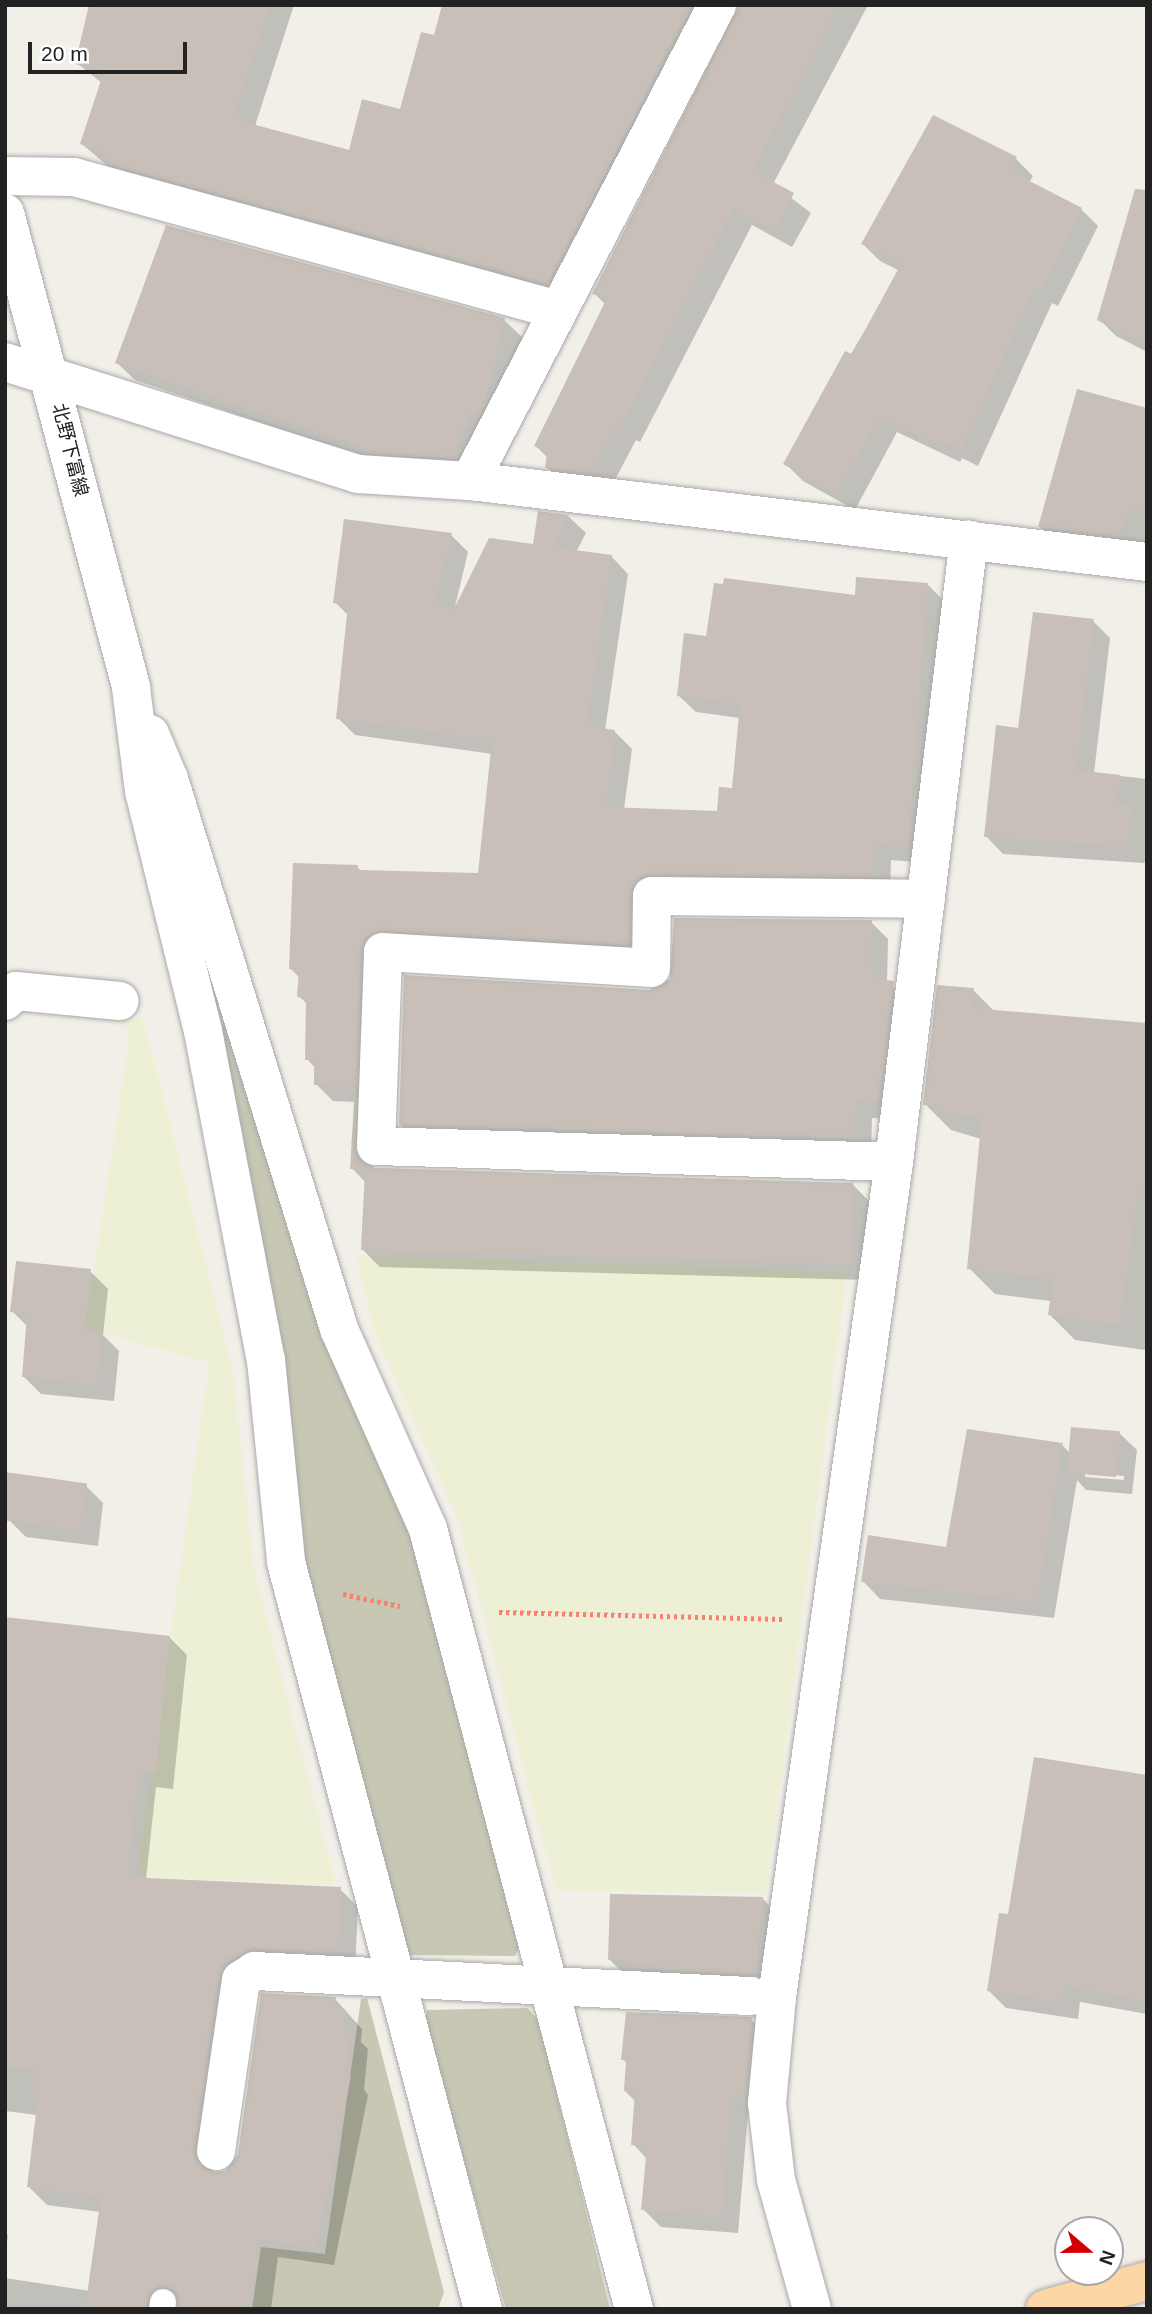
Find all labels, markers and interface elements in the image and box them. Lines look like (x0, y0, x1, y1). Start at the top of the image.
scale bar (32, 28, 191, 72)
text: 20 m (41, 42, 88, 65)
street label: 北野下富線 (47, 401, 93, 499)
north arrow (1054, 2216, 1124, 2286)
text: N (1095, 2248, 1120, 2268)

